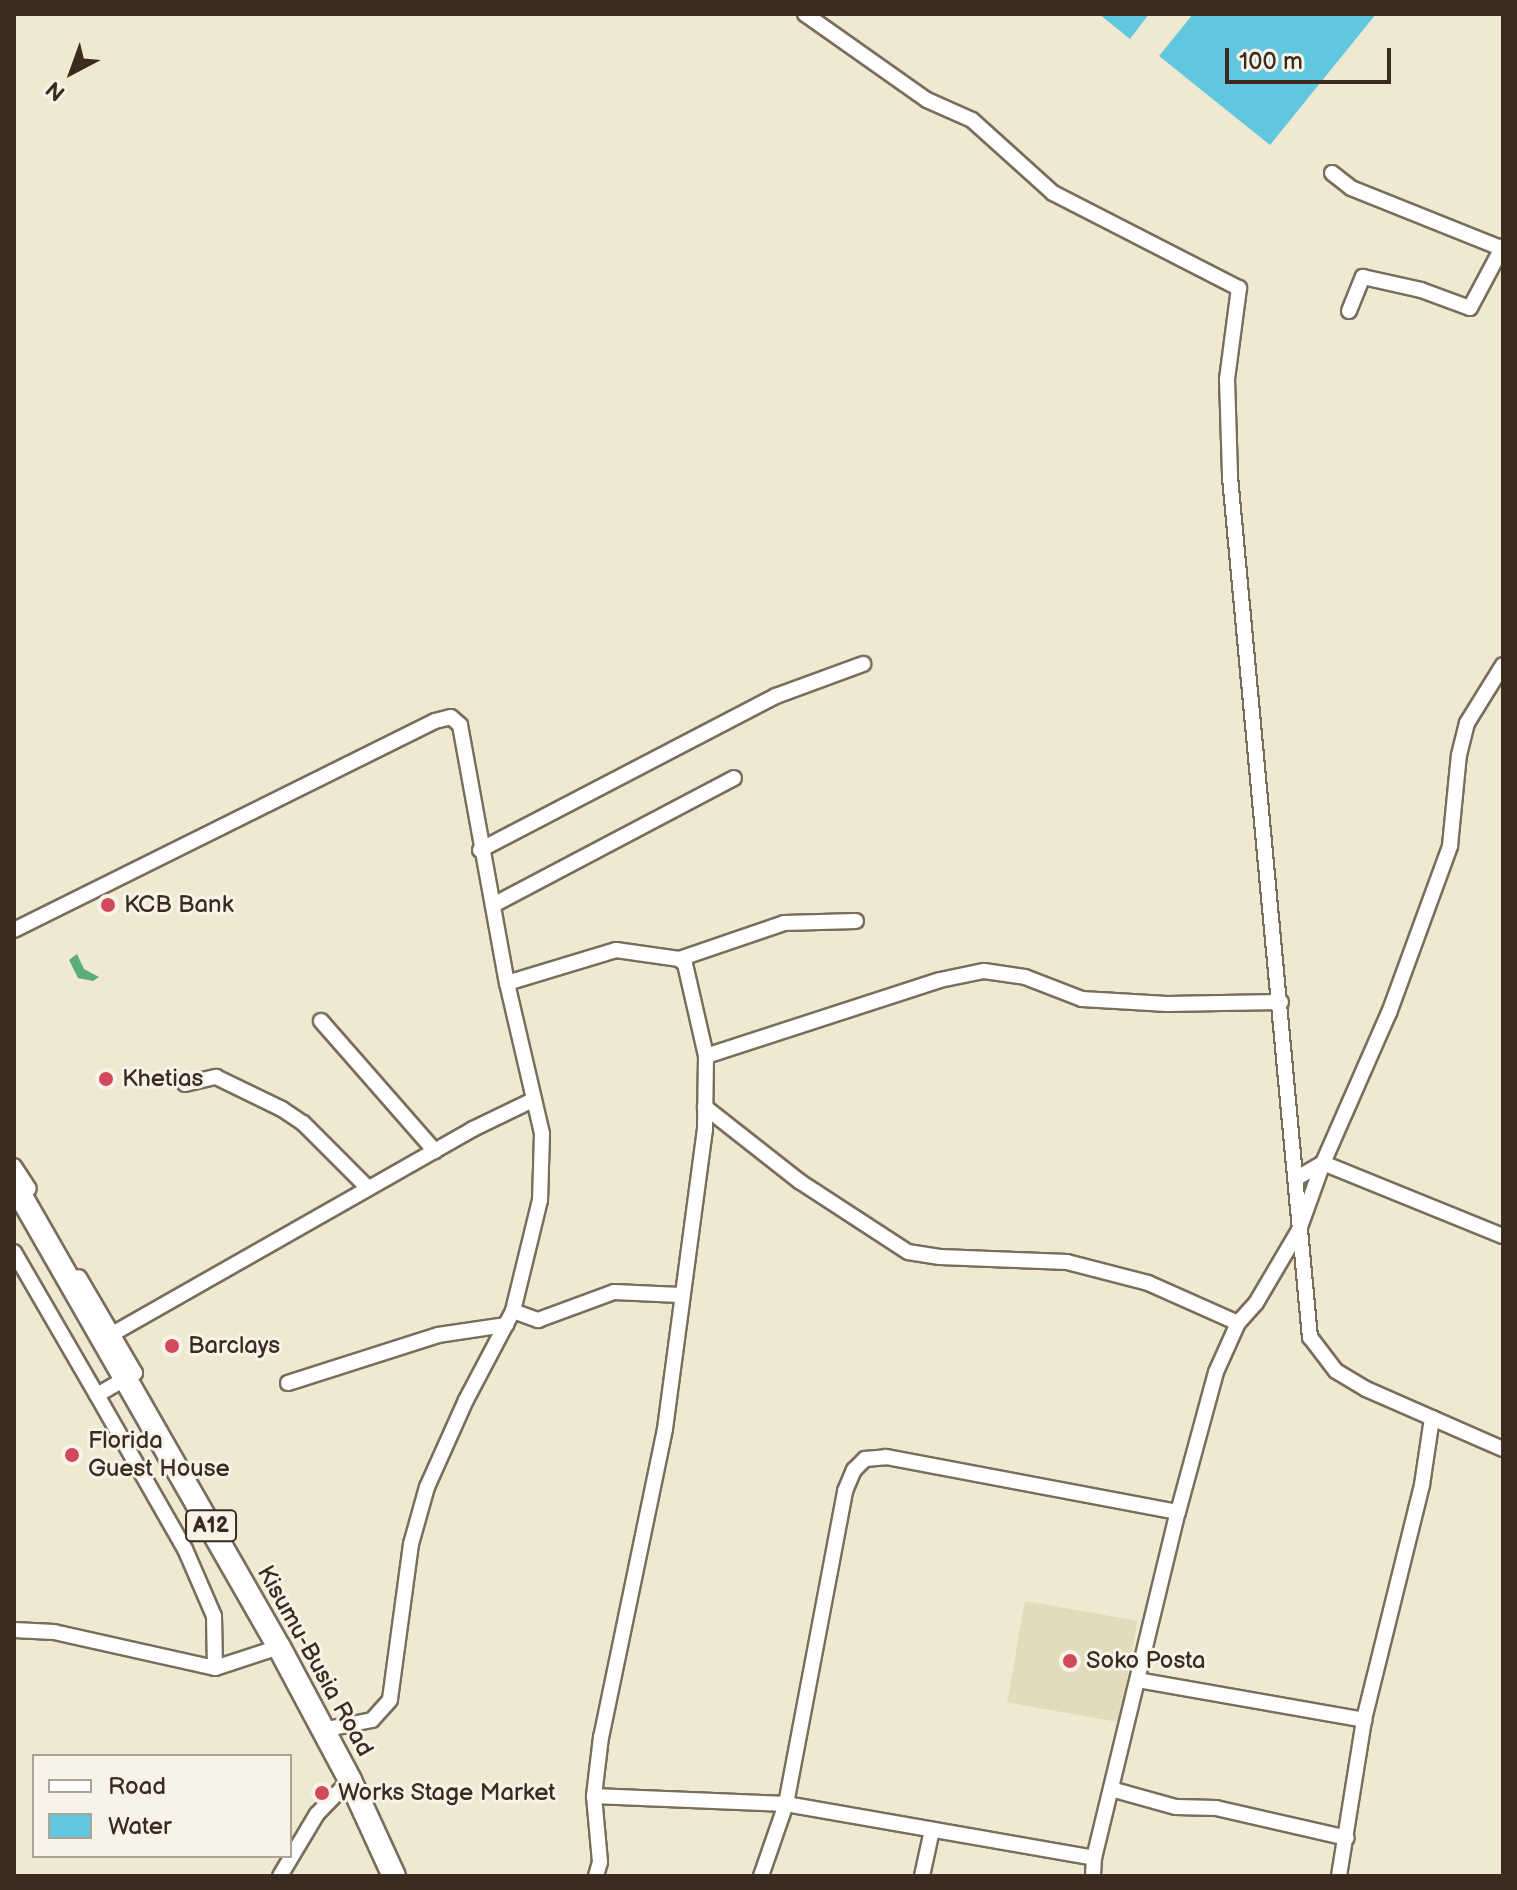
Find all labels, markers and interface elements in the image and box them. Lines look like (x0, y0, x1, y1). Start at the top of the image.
north arrow (32, 32, 112, 112)
scale bar (1229, 32, 1395, 82)
text: 100 m (1239, 47, 1303, 76)
text: N (41, 75, 71, 106)
place label: KCB Bank (124, 891, 233, 919)
marker: KCB Bank (99, 896, 117, 914)
place label: Khetias (122, 1065, 203, 1093)
marker: Khetias (97, 1070, 115, 1088)
place label: Barclays (188, 1332, 280, 1360)
marker: Barclays (163, 1337, 181, 1355)
place label: Florida Guest House (88, 1427, 230, 1483)
marker: Florida Guest House (63, 1446, 81, 1464)
road number: A12 (185, 1508, 237, 1544)
street label: Kisumu-Busia Road (251, 1561, 379, 1761)
place label: Soko Posta (1086, 1647, 1205, 1675)
marker: Soko Posta (1061, 1652, 1079, 1670)
legend (32, 1754, 292, 1858)
text: Road (108, 1772, 166, 1801)
place label: Works Stage Market (338, 1779, 556, 1807)
marker: Works Stage Market (313, 1784, 331, 1802)
text: Water (108, 1812, 172, 1841)

